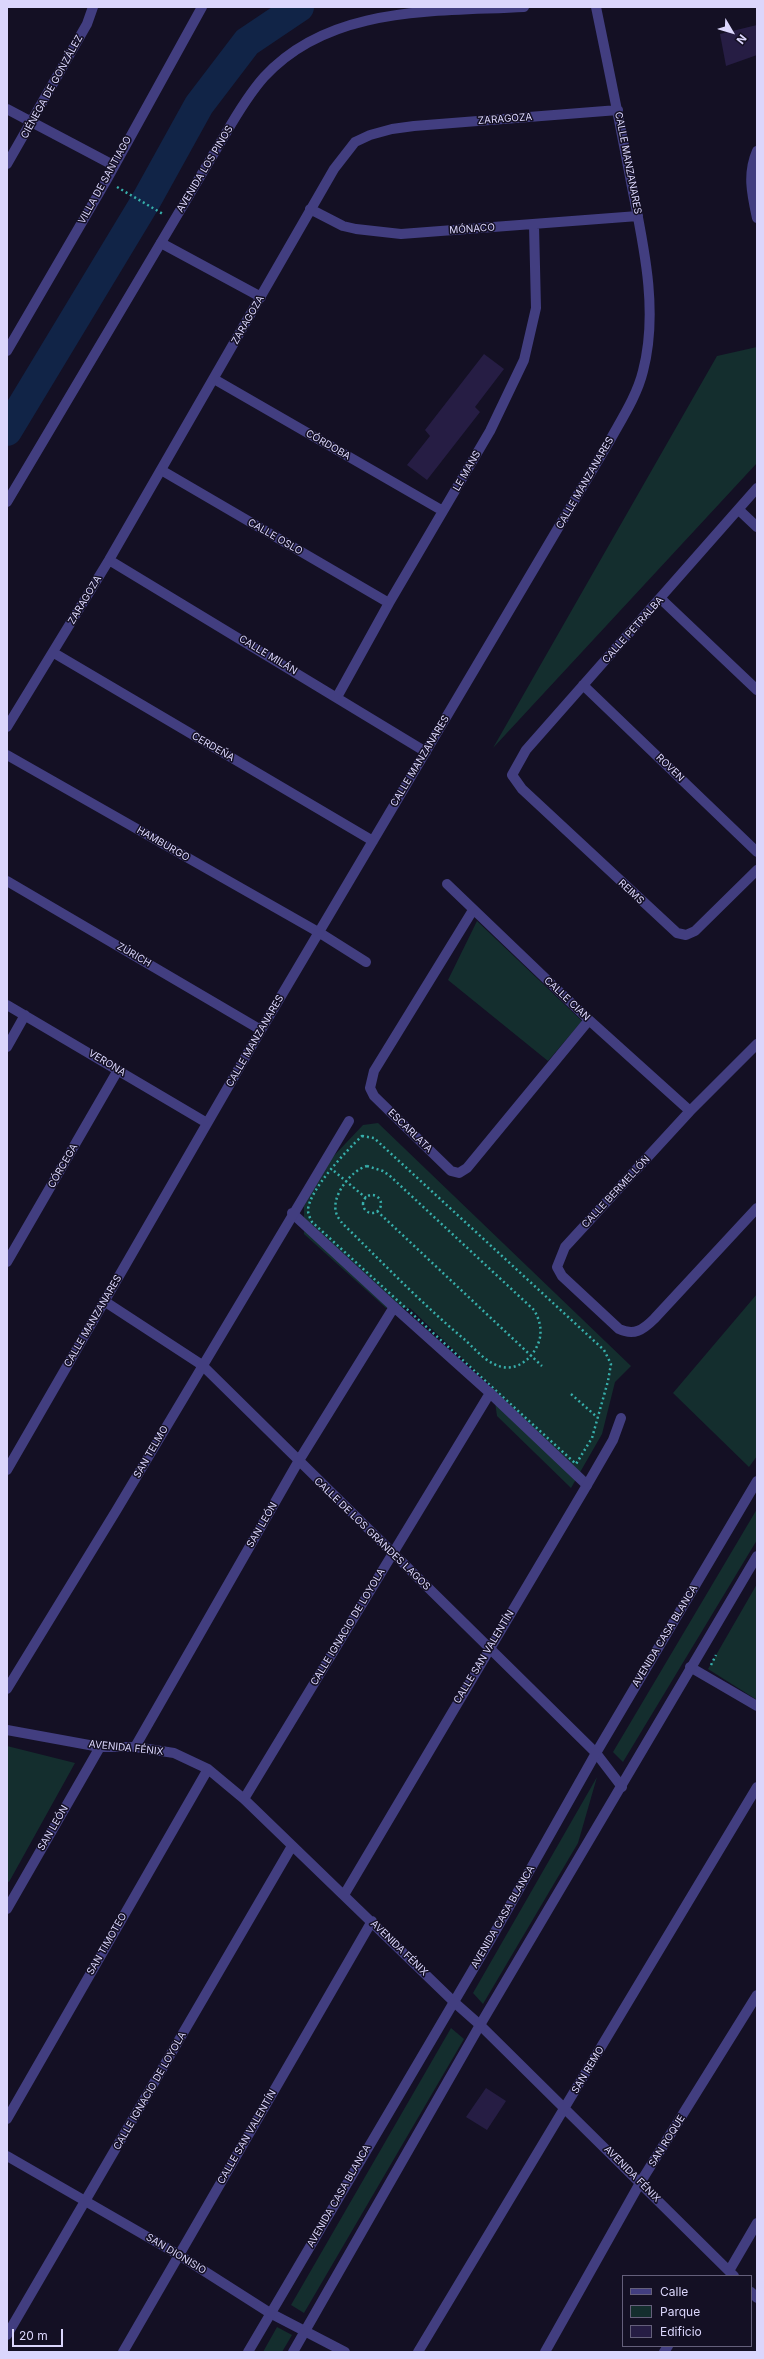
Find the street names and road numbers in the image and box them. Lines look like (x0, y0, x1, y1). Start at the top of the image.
street label: CIÉNEGA DE GONZÁLEZ (19, 33, 85, 141)
street label: ZARAGOZA (477, 111, 533, 127)
street label: CALLE MANZANARES (612, 111, 644, 215)
street label: AVENIDA LOS PINOS (174, 124, 236, 214)
street label: VILLA DE SANTIAGO (76, 134, 134, 226)
street label: MÓNACO (449, 221, 495, 237)
street label: ZARAGOZA (229, 293, 267, 347)
street label: CÓRDOBA (303, 427, 353, 463)
street label: CALLE MANZANARES (554, 435, 616, 531)
street label: LE MANS (451, 449, 483, 493)
street label: CALLE OSLO (245, 516, 305, 558)
street label: ZARAGOZA (66, 574, 104, 626)
street label: CALLE PETRALBA (600, 594, 666, 666)
street label: CALLE MILÁN (237, 633, 299, 677)
street label: CALLE MANZANARES (388, 713, 452, 809)
street label: CERDEÑA (189, 730, 237, 764)
street label: ROVEN (654, 752, 686, 784)
street label: HAMBURGO (134, 824, 192, 864)
street label: REIMS (616, 877, 646, 907)
street label: ZÚRICH (115, 940, 153, 970)
street label: CALLE CIAN (541, 975, 593, 1023)
street label: CALLE MANZANARES (224, 993, 286, 1089)
street label: VERONA (86, 1047, 128, 1079)
street label: ESCARLATA (385, 1107, 435, 1155)
street label: CÓRCEGA (46, 1142, 80, 1190)
street label: CALLE BERMELLÓN (579, 1153, 653, 1231)
street label: CALLE MANZANARES (62, 1273, 124, 1369)
street label: SAN TELMO (131, 1424, 171, 1480)
street label: CALLE DE LOS GRANDES LAGOS (311, 1475, 433, 1593)
street label: SAN LEÓN (244, 1500, 280, 1550)
street label: CALLE IGNACIO DE LOYOLA (308, 1566, 388, 1688)
street label: AVENIDA CASA BLANCA (630, 1583, 700, 1689)
street label: CALLE SAN VALENTÍN (451, 1608, 517, 1706)
street label: AVENIDA FÉNIX (88, 1738, 164, 1758)
street label: SAN LEÓN (35, 1803, 71, 1853)
street label: AVENIDA CASA BLANCA (469, 1863, 537, 1971)
street label: SAN TIMOTEO (84, 1911, 130, 1977)
street label: AVENIDA FÉNIX (368, 1918, 430, 1978)
street label: CALLE IGNACIO DE LOYOLA (111, 2030, 189, 2152)
street label: SAN REMO (569, 2044, 607, 2096)
street label: CALLE SAN VALENTÍN (215, 2088, 279, 2186)
street label: SAN ROQUE (646, 2113, 688, 2169)
street label: AVENIDA CASA BLANCA (305, 2142, 373, 2250)
street label: AVENIDA FÉNIX (601, 2143, 663, 2205)
street label: SAN DIONISIO (144, 2231, 208, 2277)

